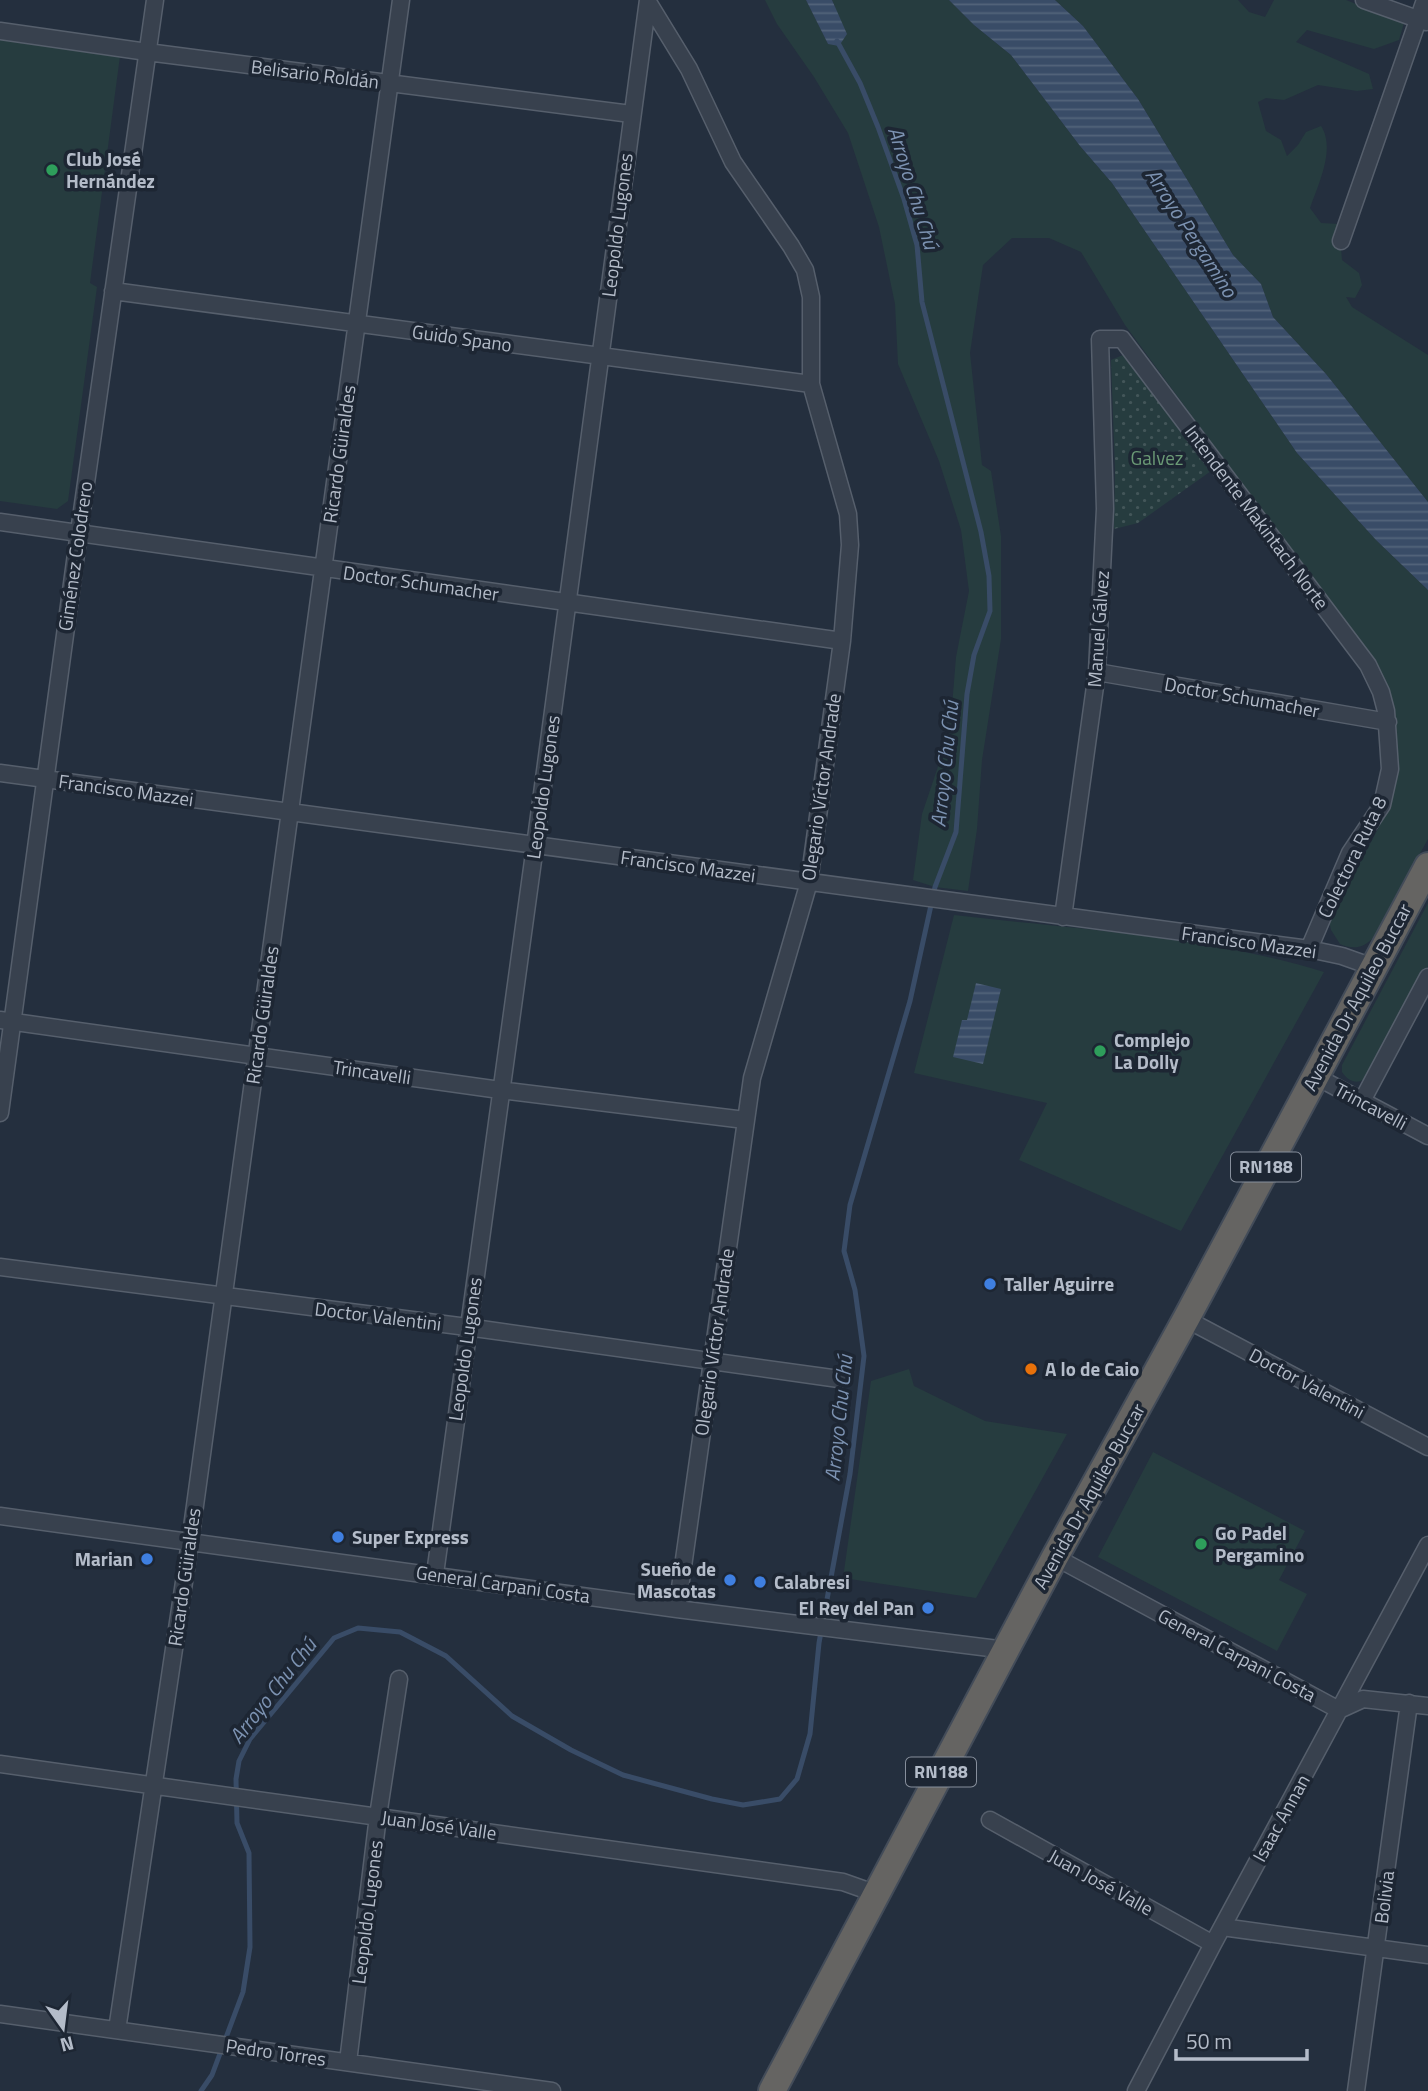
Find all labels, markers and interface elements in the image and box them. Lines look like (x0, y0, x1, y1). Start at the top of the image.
street label: Belisario Roldán (249, 51, 381, 96)
water label: Arroyo Chu Chú (880, 122, 948, 254)
place label: Club José Hernández (66, 144, 155, 195)
street label: Leopoldo Lugones (593, 151, 640, 299)
water label: Arroyo Pergamino (1138, 161, 1246, 304)
marker: Club José Hernández (44, 162, 60, 178)
street label: Guido Spano (410, 316, 514, 359)
street label: Ricardo Güiraldes (314, 383, 363, 525)
street label: Intendente Makintach Norte (1178, 418, 1337, 615)
park label: Galvez (1131, 443, 1183, 472)
street label: Giménez Colodrero (50, 479, 99, 633)
street label: Doctor Schumacher (341, 557, 501, 608)
street label: Manuel Gálvez (1079, 570, 1116, 688)
street label: Doctor Schumacher (1162, 669, 1322, 724)
street label: Olegario Víctor Andrade (793, 691, 848, 883)
water label: Arroyo Chu Chú (921, 698, 967, 829)
street label: Leopoldo Lugones (518, 713, 567, 861)
street label: Francisco Mazzei (57, 766, 195, 813)
street label: Colectora Ruta 8 (1310, 791, 1394, 923)
street label: Francisco Mazzei (619, 842, 757, 889)
street label: Avenida Dr Aquileo Buccar (1295, 897, 1419, 1096)
street label: Francisco Mazzei (1180, 918, 1318, 965)
street label: Ricardo Güiraldes (237, 944, 286, 1086)
place label: Complejo La Dolly (1114, 1025, 1190, 1076)
marker: Complejo La Dolly (1092, 1043, 1108, 1059)
street label: Trincavelli (331, 1052, 413, 1091)
street label: Trincavelli (1330, 1074, 1413, 1137)
road number: RN188 (1231, 1152, 1301, 1182)
street label: Olegario Víctor Andrade (686, 1246, 741, 1438)
place label: Taller Aguirre (1004, 1269, 1115, 1298)
street label: Leopoldo Lugones (440, 1275, 489, 1423)
marker: Taller Aguirre (982, 1276, 998, 1292)
street label: Doctor Valentini (313, 1293, 443, 1338)
street label: Doctor Valentini (1244, 1340, 1370, 1425)
water label: Arroyo Chu Chú (815, 1352, 861, 1483)
place label: A lo de Caio (1045, 1354, 1139, 1383)
marker: A lo de Caio (1023, 1361, 1039, 1377)
street label: Avenida Dr Aquileo Buccar (1025, 1397, 1152, 1594)
street label: Ricardo Güiraldes (159, 1506, 208, 1648)
place label: Go Padel Pergamino (1215, 1518, 1304, 1569)
place label: Super Express (352, 1522, 469, 1551)
marker: Super Express (330, 1529, 346, 1545)
marker: Go Padel Pergamino (1193, 1536, 1209, 1552)
place label: Marian (75, 1544, 133, 1573)
marker: Marian (139, 1551, 155, 1567)
place label: Sueño de Mascotas (637, 1554, 716, 1605)
street label: General Carpani Costa (414, 1557, 592, 1610)
place label: Calabresi (774, 1567, 850, 1596)
marker: Sueño de Mascotas (722, 1572, 738, 1588)
marker: Calabresi (752, 1574, 768, 1590)
place label: El Rey del Pan (799, 1593, 914, 1622)
marker: El Rey del Pan (920, 1600, 936, 1616)
street label: General Carpani Costa (1153, 1601, 1322, 1709)
water label: Arroyo Chu Chú (221, 1629, 325, 1750)
road number: RN188 (906, 1758, 976, 1786)
street label: Isaac Annan (1244, 1769, 1317, 1867)
street label: Juan José Valle (380, 1802, 499, 1847)
street label: Leopoldo Lugones (343, 1838, 390, 1986)
street label: Juan José Valle (1043, 1841, 1159, 1922)
street label: Bolivia (1366, 1868, 1401, 1925)
north arrow (28, 1993, 98, 2063)
scale bar (1176, 2018, 1307, 2062)
text: 50 m (1186, 2025, 1232, 2057)
text: N (57, 2029, 77, 2061)
street label: Pedro Torres (224, 2030, 328, 2073)

